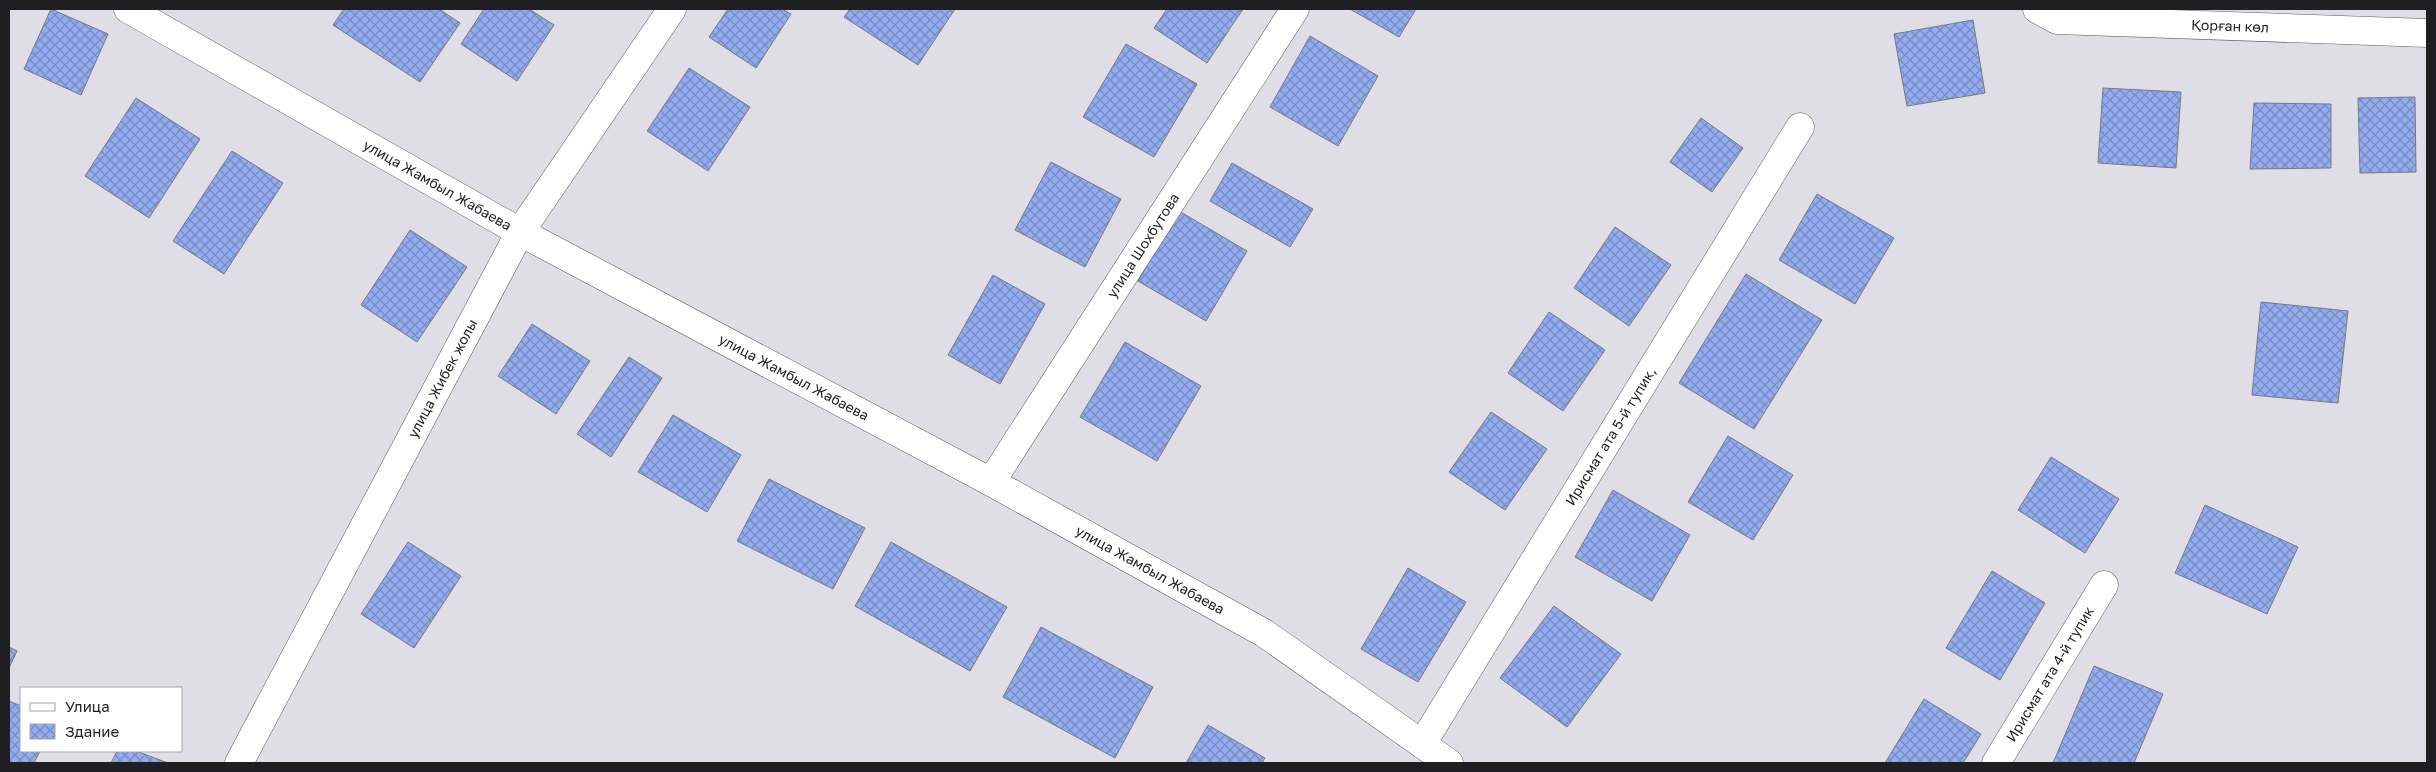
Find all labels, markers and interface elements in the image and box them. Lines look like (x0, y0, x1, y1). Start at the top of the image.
street label: Қорған көл (2191, 16, 2269, 35)
street label: улица Жамбыл Жабаева (361, 136, 515, 233)
street label: улица Шохбутова (1103, 190, 1182, 301)
street label: улица Жибек жолы (404, 316, 480, 441)
street label: улица Жамбыл Жабаева (716, 330, 872, 424)
street label: Ирисмат ата 5-й тупик, (1561, 364, 1659, 508)
street label: улица Жамбыл Жабаева (1073, 522, 1228, 618)
street label: Ирисмат ата 4-й тупик (2002, 603, 2097, 745)
legend (20, 687, 182, 752)
text: Улица (65, 697, 110, 715)
text: Здание (65, 722, 119, 740)

